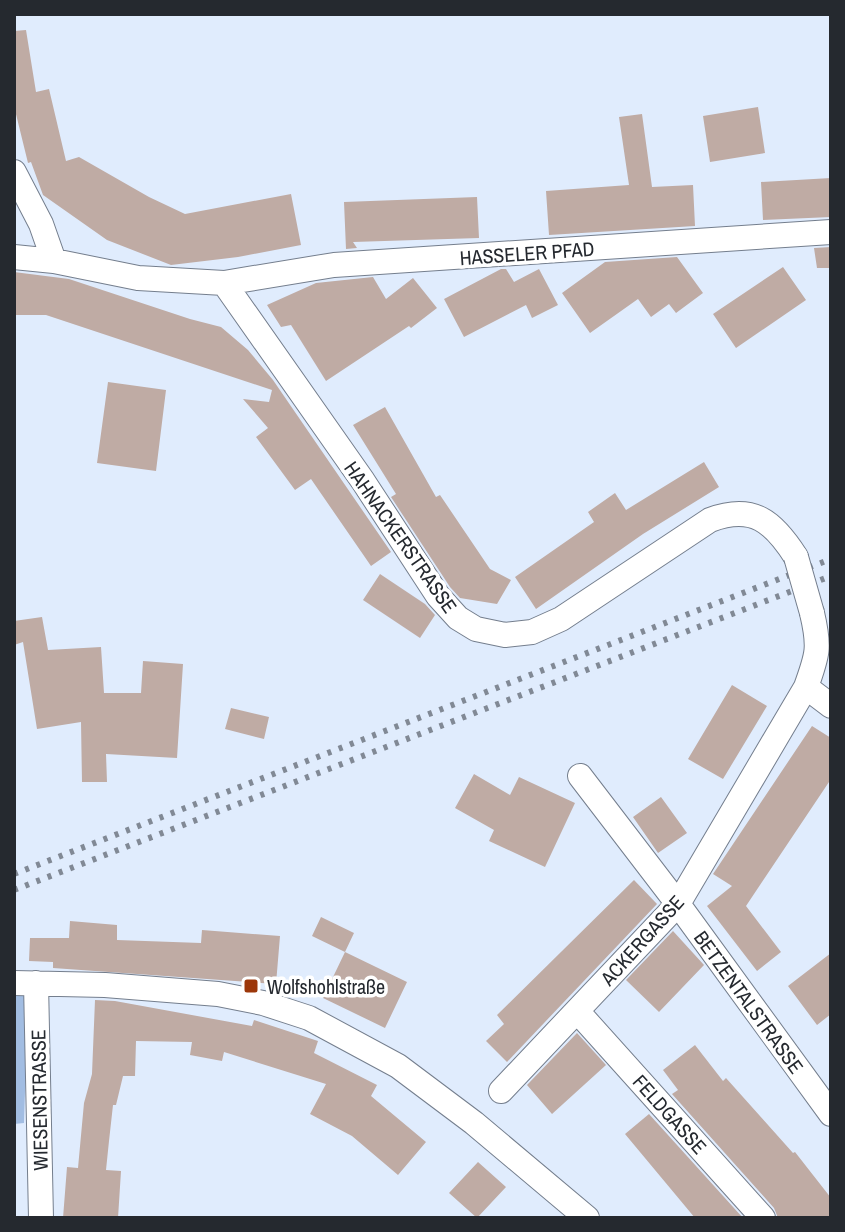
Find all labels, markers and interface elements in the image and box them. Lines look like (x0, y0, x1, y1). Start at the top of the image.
street label: HASSELER PFAD (459, 235, 595, 271)
street label: HAHNACKERSTRASSE (338, 456, 464, 618)
street label: ACKERGASSE (593, 889, 690, 992)
street label: BETZENTALSTRASSE (688, 925, 810, 1079)
place label: Wolfshohlstraße (267, 973, 385, 1000)
marker: Wolfshohlstraße (242, 977, 260, 995)
street label: WIESENSTRASSE (24, 1029, 54, 1171)
street label: FELDGASSE (627, 1068, 713, 1160)

